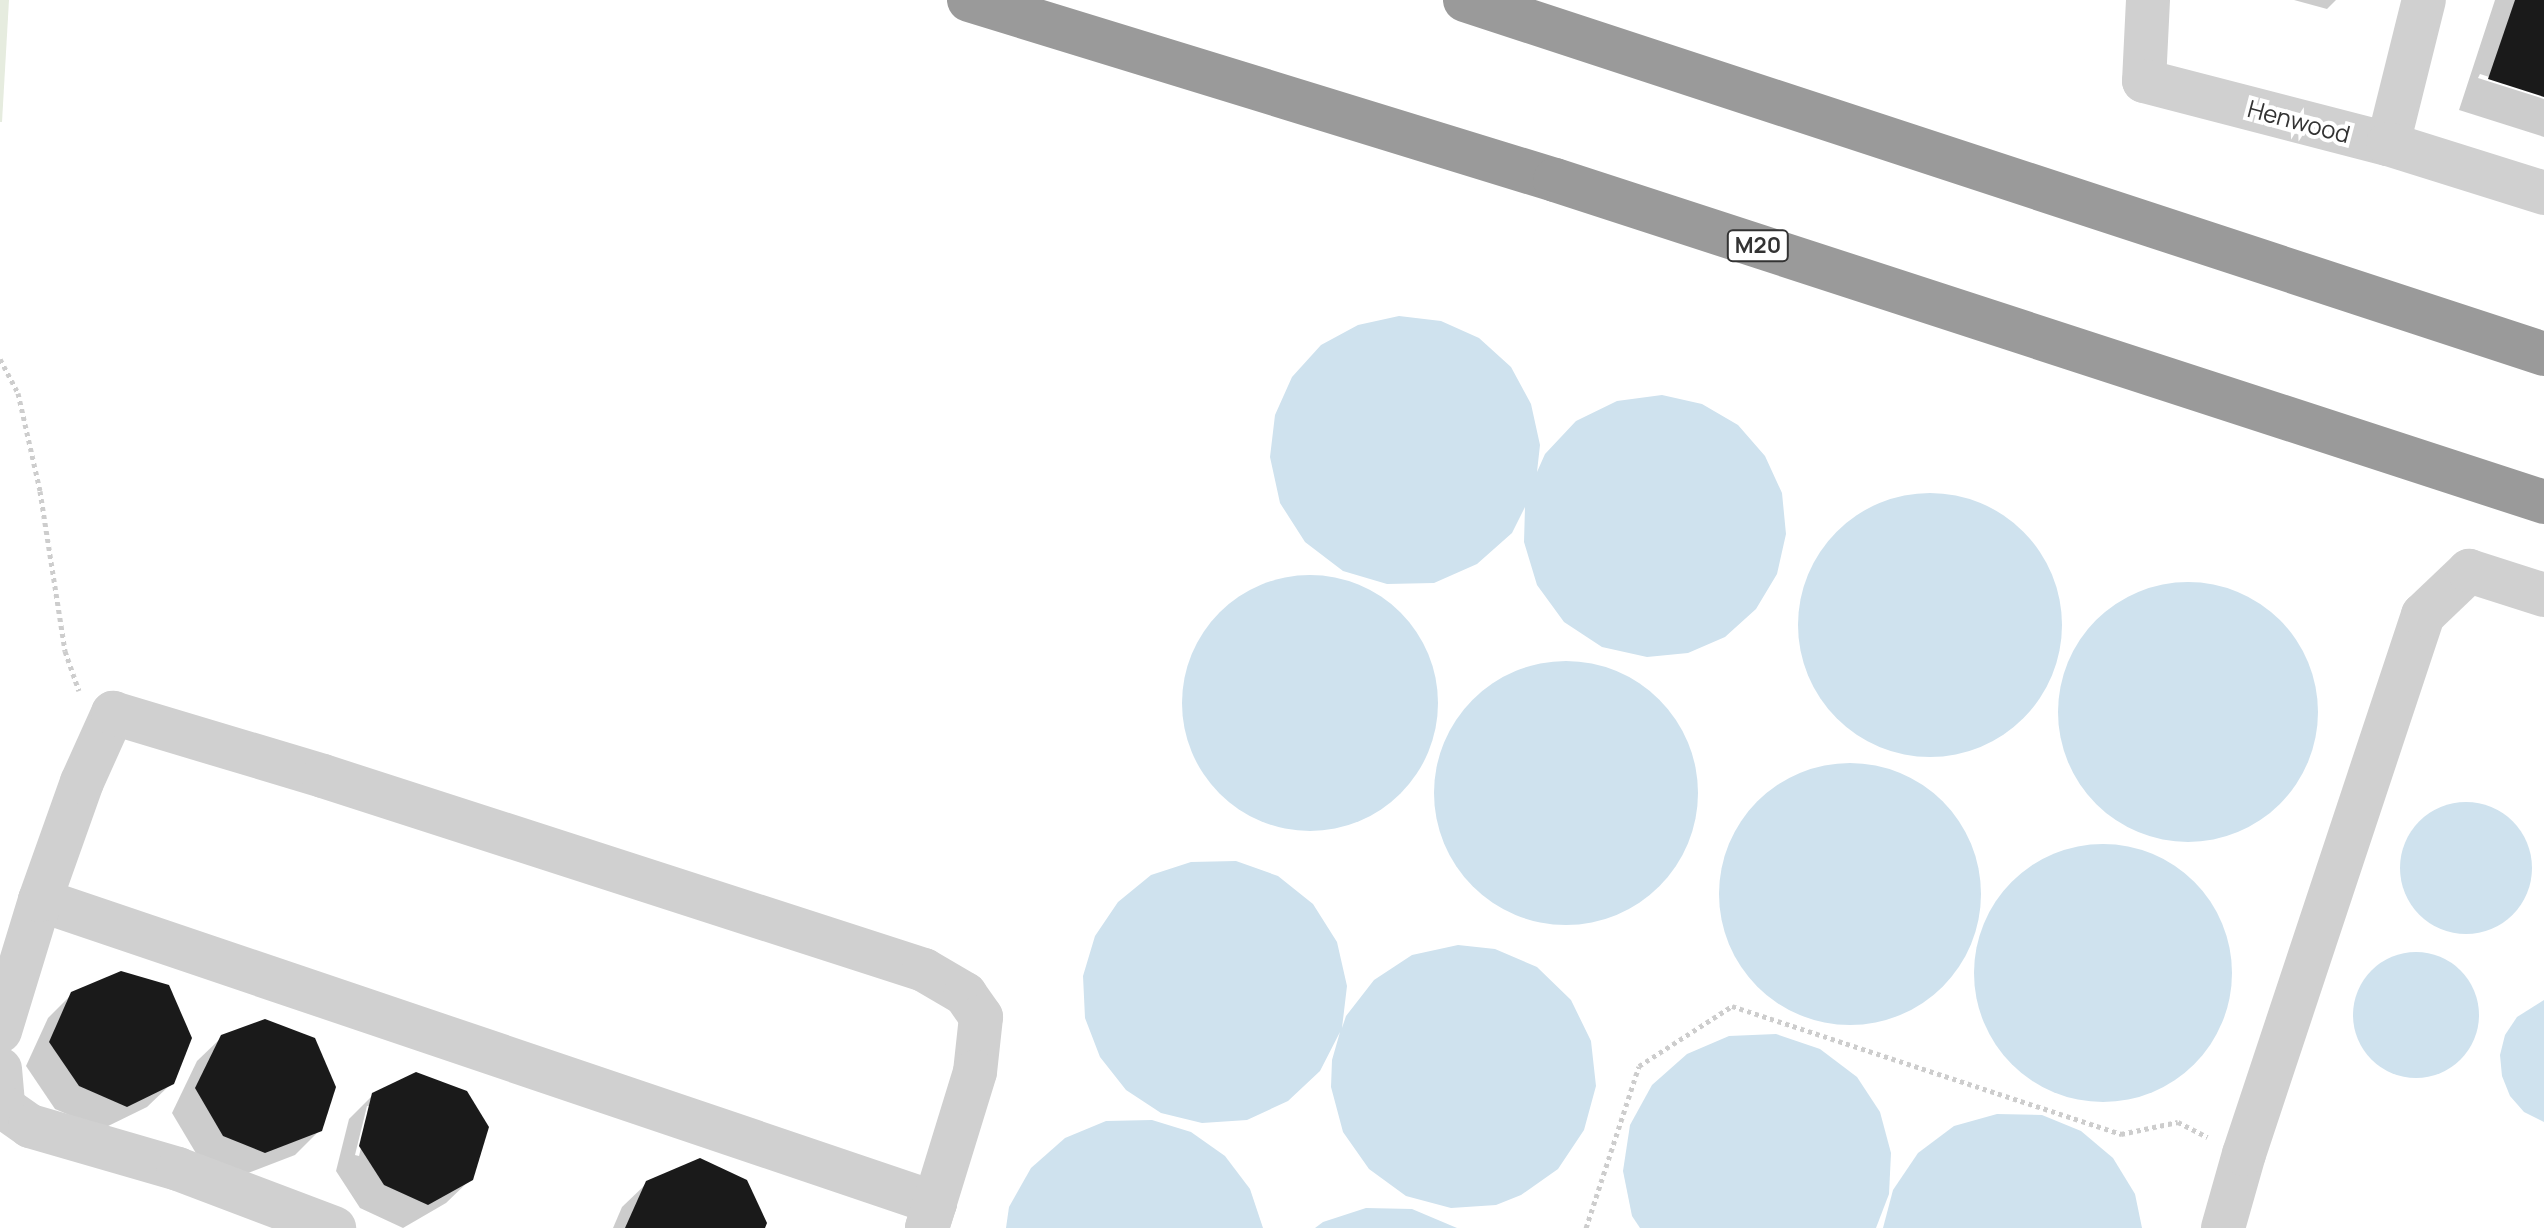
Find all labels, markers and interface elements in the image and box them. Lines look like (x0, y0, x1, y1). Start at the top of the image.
street label: Henwood (2245, 94, 2353, 148)
road number: M20 (1726, 228, 1790, 264)

